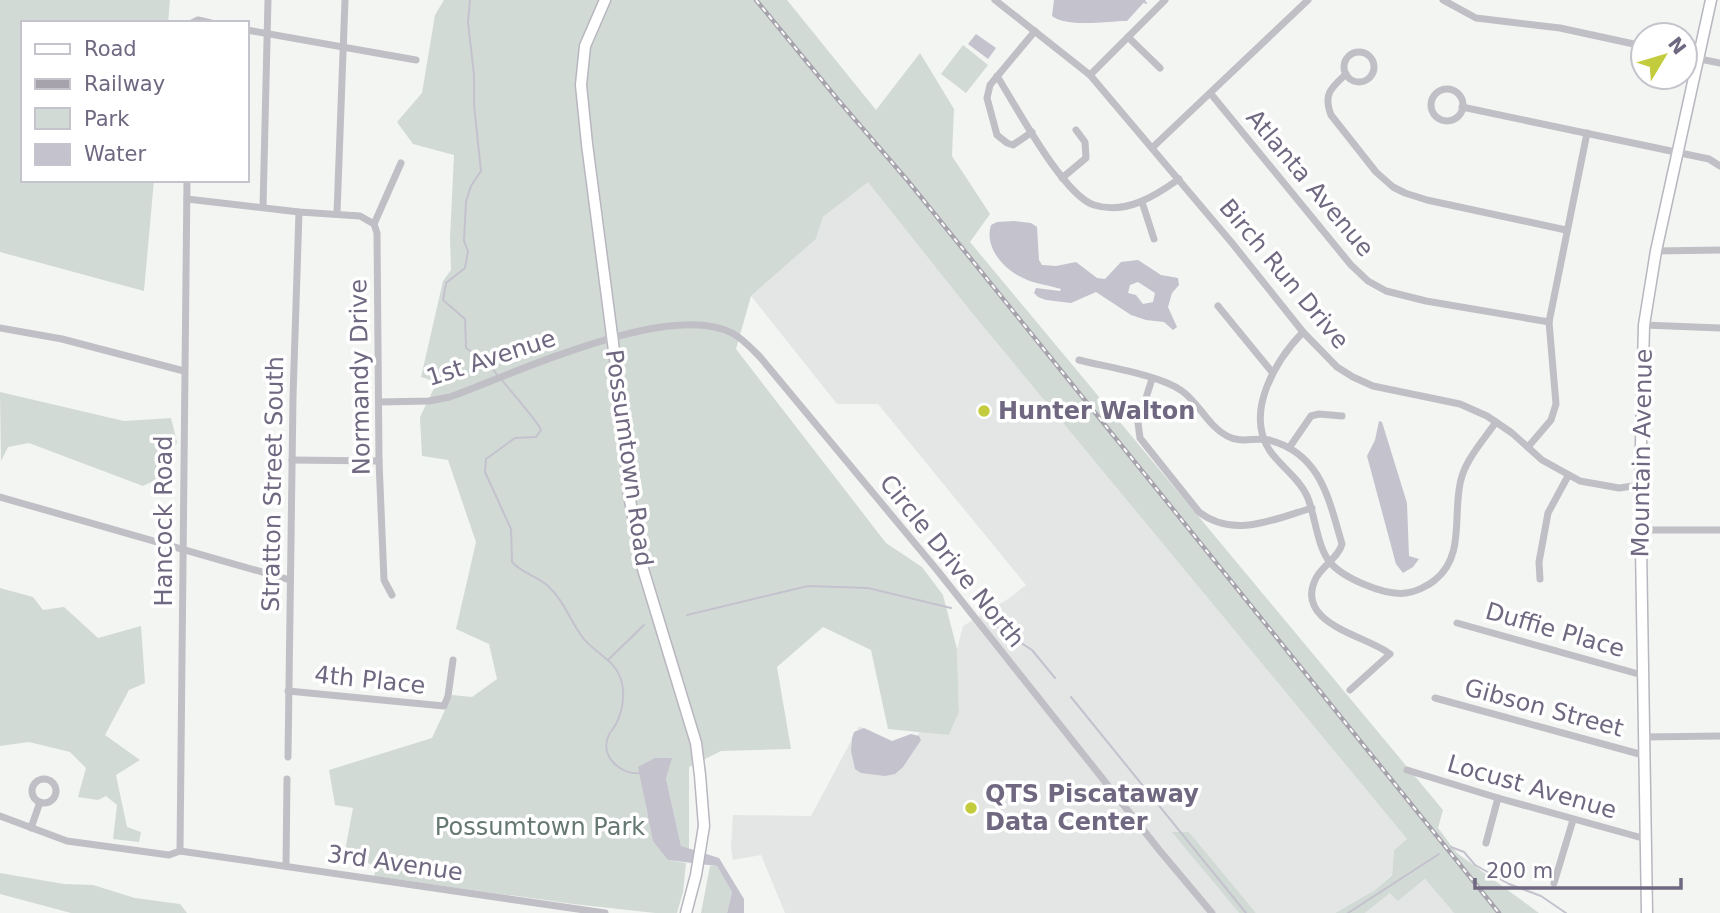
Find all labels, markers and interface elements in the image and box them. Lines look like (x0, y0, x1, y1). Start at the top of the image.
legend (21, 21, 248, 182)
north arrow (1629, 21, 1699, 91)
text: N (1664, 32, 1691, 59)
text: Road (84, 37, 137, 61)
text: Railway (84, 72, 165, 96)
street label: Atlanta Avenue (1240, 104, 1380, 262)
text: Park (84, 107, 130, 131)
text: Water (84, 142, 146, 166)
street label: Birch Run Drive (1213, 194, 1355, 354)
street label: Normandy Drive (344, 279, 376, 475)
street label: 1st Avenue (423, 324, 559, 392)
street label: Possumtown Road (600, 348, 658, 568)
street label: Mountain Avenue (1626, 348, 1658, 558)
street label: Stratton Street South (257, 356, 289, 612)
place label: Hunter Walton (998, 397, 1195, 425)
marker: Hunter Walton (976, 403, 992, 419)
street label: Hancock Road (150, 436, 178, 606)
street label: Circle Drive North (874, 469, 1030, 653)
street label: Duffie Place (1482, 597, 1628, 663)
street label: 4th Place (313, 660, 427, 700)
street label: Gibson Street (1461, 673, 1627, 743)
street label: Locust Avenue (1444, 749, 1620, 825)
place label: QTS Piscataway Data Center (985, 780, 1199, 836)
marker: QTS Piscataway Data Center (963, 800, 979, 816)
park label: Possumtown Park (435, 813, 645, 841)
street label: 3rd Avenue (325, 840, 465, 886)
scale bar (1475, 846, 1682, 890)
text: 200 m (1486, 859, 1553, 883)

